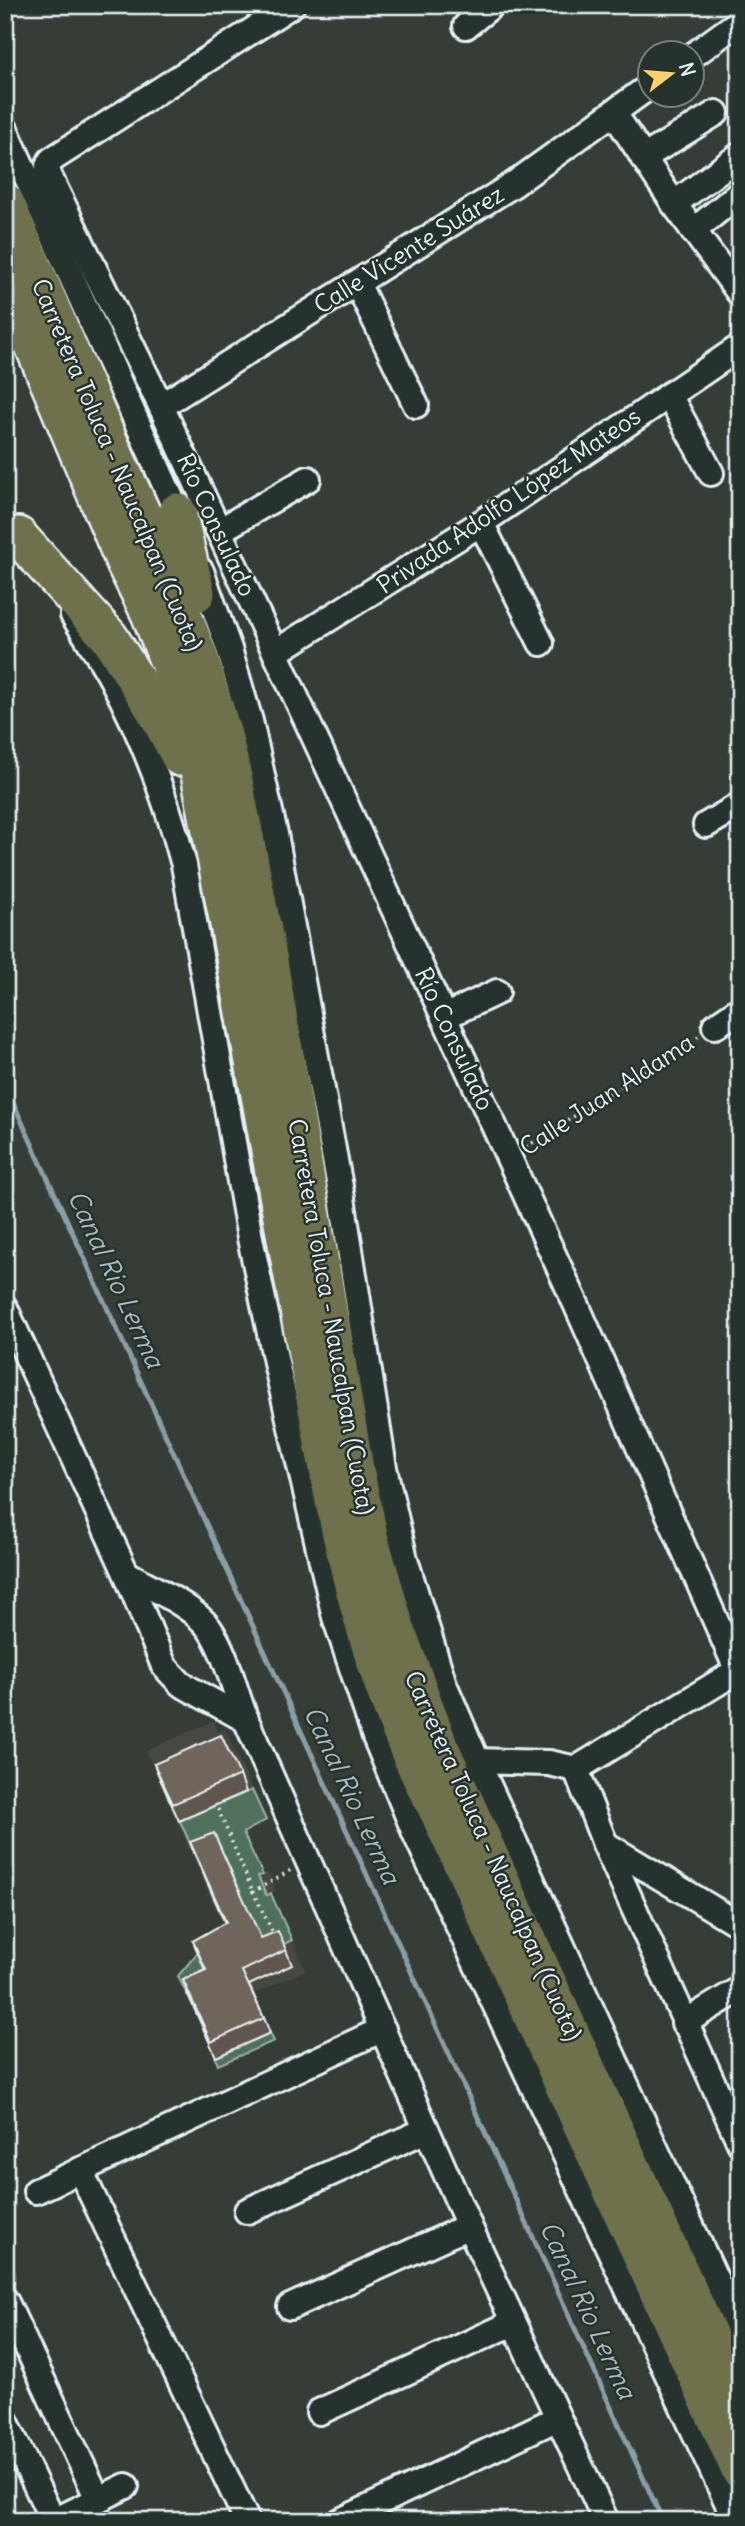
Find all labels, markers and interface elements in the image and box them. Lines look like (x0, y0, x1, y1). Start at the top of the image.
north arrow (636, 38, 706, 108)
text: N (674, 60, 701, 79)
street label: Calle Vicente Suárez (308, 179, 509, 320)
street label: Carretera Toluca - Naucalpan (Cuota) (26, 274, 210, 655)
street label: Privada Adolfo López Mateos (371, 401, 646, 600)
street label: Río Consulado (171, 448, 263, 601)
street label: Río Consulado (409, 962, 501, 1115)
street label: Calle Juan Aldama (514, 1027, 699, 1162)
street label: Carretera Toluca - Naucalpan (Cuota) (282, 1116, 382, 1517)
water label: Canal Rio Lerma (61, 1185, 173, 1374)
street label: Carretera Toluca - Naucalpan (Cuota) (399, 1666, 589, 2045)
water label: Canal Rio Lerma (297, 1701, 409, 1890)
water label: Canal Rio Lerma (533, 2216, 645, 2405)

